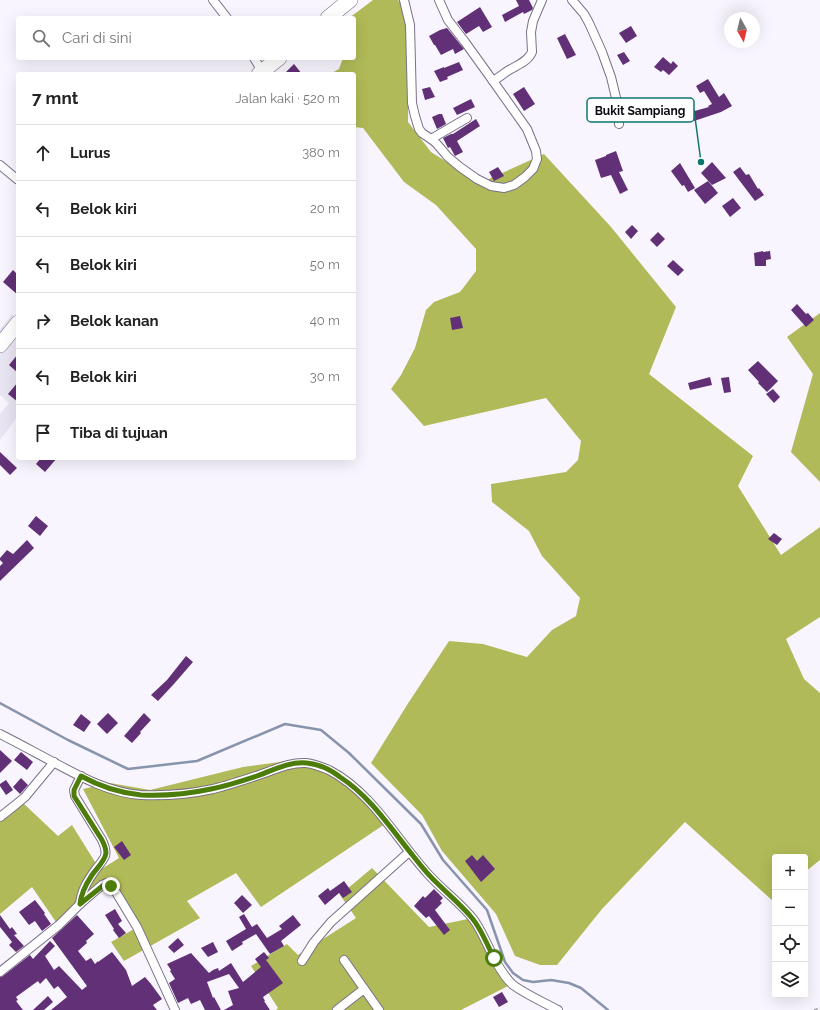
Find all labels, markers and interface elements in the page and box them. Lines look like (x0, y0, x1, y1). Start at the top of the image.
north arrow (724, 12, 760, 48)
search box (16, 16, 356, 60)
icon: search (30, 27, 52, 49)
text: Cari di sini (62, 29, 132, 47)
text: 7 mnt (32, 88, 78, 108)
text: Jalan kaki · 520 m (235, 91, 340, 106)
callout: Bukit Sampiang (587, 98, 694, 122)
text: Bukit Sampiang (595, 104, 685, 118)
icon: ahead (32, 142, 54, 164)
text: Lurus (70, 144, 111, 162)
text: 380 m (302, 145, 340, 160)
icon: left (32, 198, 54, 220)
text: Belok kiri (70, 200, 137, 218)
text: 20 m (310, 201, 340, 216)
icon: left (32, 254, 54, 276)
text: Belok kiri (70, 256, 137, 274)
text: 50 m (310, 257, 340, 272)
icon: right (32, 310, 54, 332)
text: Belok kanan (70, 312, 159, 330)
text: 40 m (310, 313, 340, 328)
icon: left (32, 366, 54, 388)
text: Belok kiri (70, 368, 137, 386)
text: 30 m (310, 369, 340, 384)
icon: arrive (32, 422, 54, 444)
text: Tiba di tujuan (70, 424, 168, 442)
map controls (772, 854, 808, 998)
button: + (772, 854, 808, 890)
route end (102, 877, 120, 895)
button: − (772, 890, 808, 926)
button: locate (772, 926, 808, 962)
route start (485, 949, 503, 967)
button: layers (772, 962, 808, 998)

